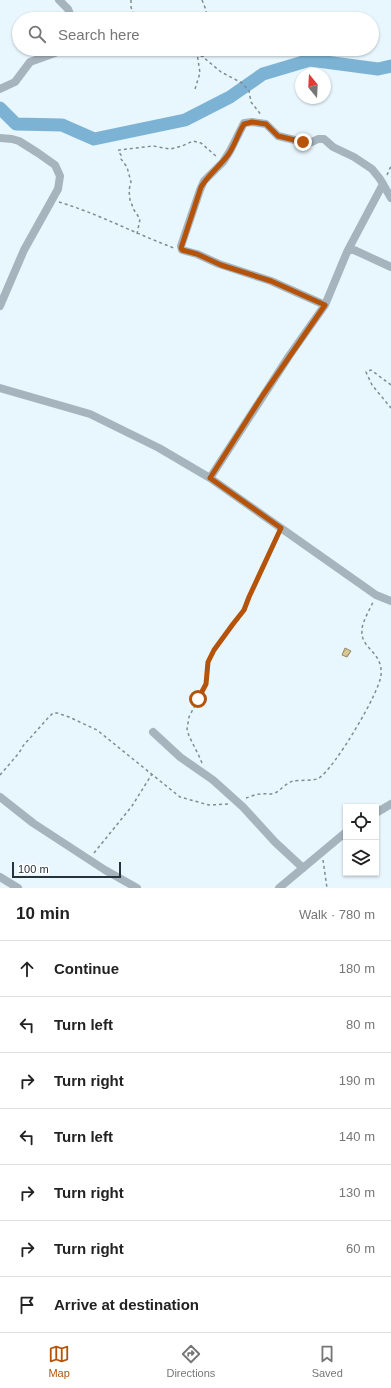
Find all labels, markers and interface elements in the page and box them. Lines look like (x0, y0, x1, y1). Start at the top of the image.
search box (12, 12, 379, 56)
icon: search (26, 23, 48, 45)
text: Search here (58, 26, 140, 43)
north arrow (295, 68, 331, 104)
route end (294, 133, 312, 151)
route start (189, 690, 207, 708)
map controls (343, 804, 379, 876)
button: locate (343, 804, 379, 840)
button: layers (343, 840, 379, 876)
scale bar (12, 860, 121, 879)
text: 100 m (18, 863, 49, 875)
text: 10 min (16, 904, 70, 923)
text: Walk · 780 m (299, 907, 375, 922)
icon: ahead (16, 958, 38, 980)
text: Continue (54, 960, 119, 977)
text: 180 m (339, 961, 375, 976)
icon: left (16, 1014, 38, 1036)
text: Turn left (54, 1016, 113, 1033)
text: 80 m (346, 1017, 375, 1032)
icon: right (16, 1070, 38, 1092)
text: Turn right (54, 1072, 124, 1089)
text: 190 m (339, 1073, 375, 1088)
icon: left (16, 1126, 38, 1148)
text: Turn left (54, 1128, 113, 1145)
text: 140 m (339, 1129, 375, 1144)
icon: right (16, 1182, 38, 1204)
text: Turn right (54, 1184, 124, 1201)
text: 130 m (339, 1185, 375, 1200)
icon: right (16, 1238, 38, 1260)
text: Turn right (54, 1240, 124, 1257)
text: 60 m (346, 1241, 375, 1256)
icon: arrive (16, 1294, 38, 1316)
text: Arrive at destination (54, 1296, 199, 1313)
tab: Map (48, 1343, 70, 1379)
tab: Directions (166, 1343, 215, 1379)
tab: Saved (312, 1343, 343, 1379)

